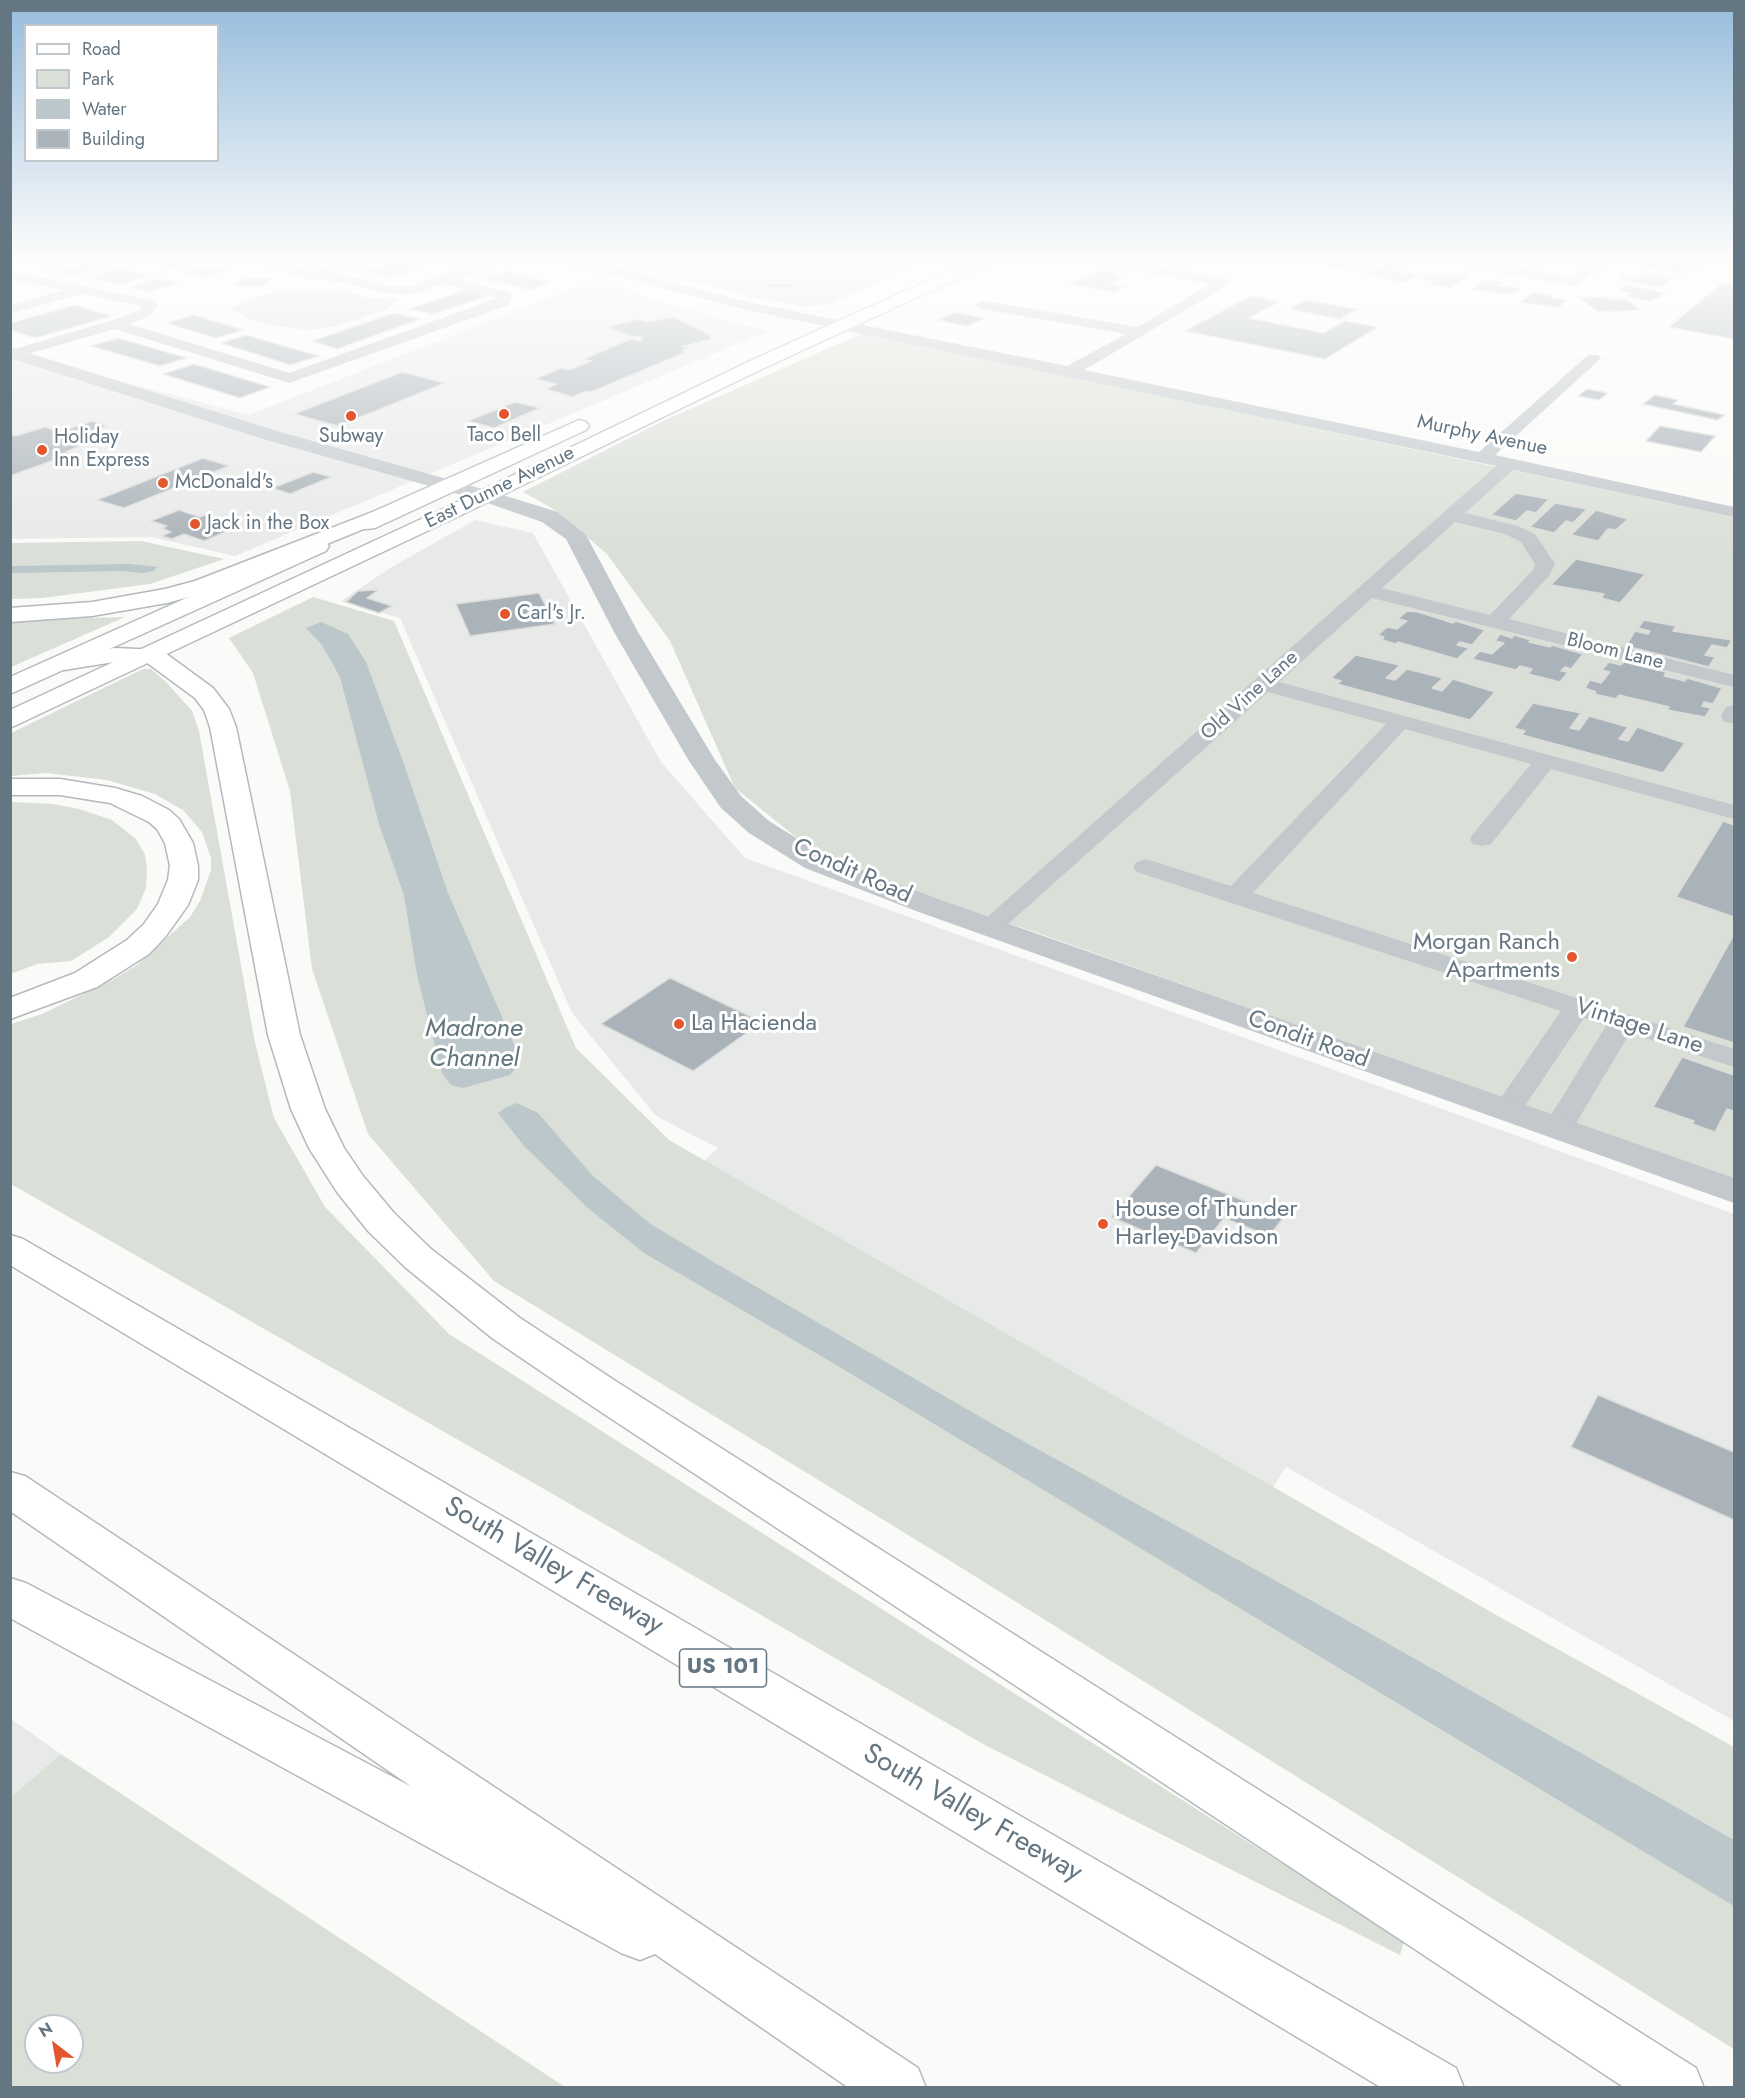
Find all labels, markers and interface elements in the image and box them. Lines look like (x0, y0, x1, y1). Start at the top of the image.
legend (24, 24, 219, 162)
text: Road (82, 36, 121, 62)
text: Park (82, 66, 114, 92)
text: Water (82, 96, 126, 122)
text: Building (82, 126, 145, 152)
marker: Taco Bell (497, 407, 511, 421)
marker: Subway (344, 409, 358, 423)
street label: Murphy Avenue (1415, 410, 1549, 462)
place label: Taco Bell (467, 424, 541, 448)
place label: Subway (319, 425, 383, 449)
place label: Holiday Inn Express (54, 426, 150, 473)
street label: East Dunne Avenue (421, 441, 579, 535)
marker: Holiday Inn Express (35, 443, 49, 457)
place label: McDonald's (175, 471, 273, 495)
marker: McDonald's (156, 476, 170, 490)
place label: Jack in the Box (207, 512, 329, 536)
marker: Jack in the Box (188, 517, 202, 531)
place label: Carl's Jr. (517, 602, 586, 626)
marker: Carl's Jr. (498, 607, 512, 621)
street label: Bloom Lane (1564, 628, 1666, 676)
street label: Old Vine Lane (1196, 646, 1304, 746)
street label: Condit Road (788, 833, 916, 911)
place label: Morgan Ranch Apartments (1413, 929, 1560, 985)
marker: Morgan Ranch Apartments (1565, 950, 1579, 964)
street label: Vintage Lane (1572, 993, 1706, 1061)
street label: Condit Road (1244, 1005, 1372, 1075)
place label: La Hacienda (691, 1010, 817, 1038)
water label: Madrone Channel (425, 1014, 523, 1076)
marker: La Hacienda (672, 1017, 686, 1031)
place label: House of Thunder Harley-Davidson (1115, 1196, 1297, 1252)
marker: House of Thunder Harley-Davidson (1096, 1217, 1110, 1231)
street label: South Valley Freeway (437, 1491, 669, 1643)
road number: US 101 (680, 1649, 766, 1687)
street label: South Valley Freeway (856, 1738, 1088, 1890)
north arrow (24, 2014, 84, 2074)
text: N (34, 2017, 57, 2043)

